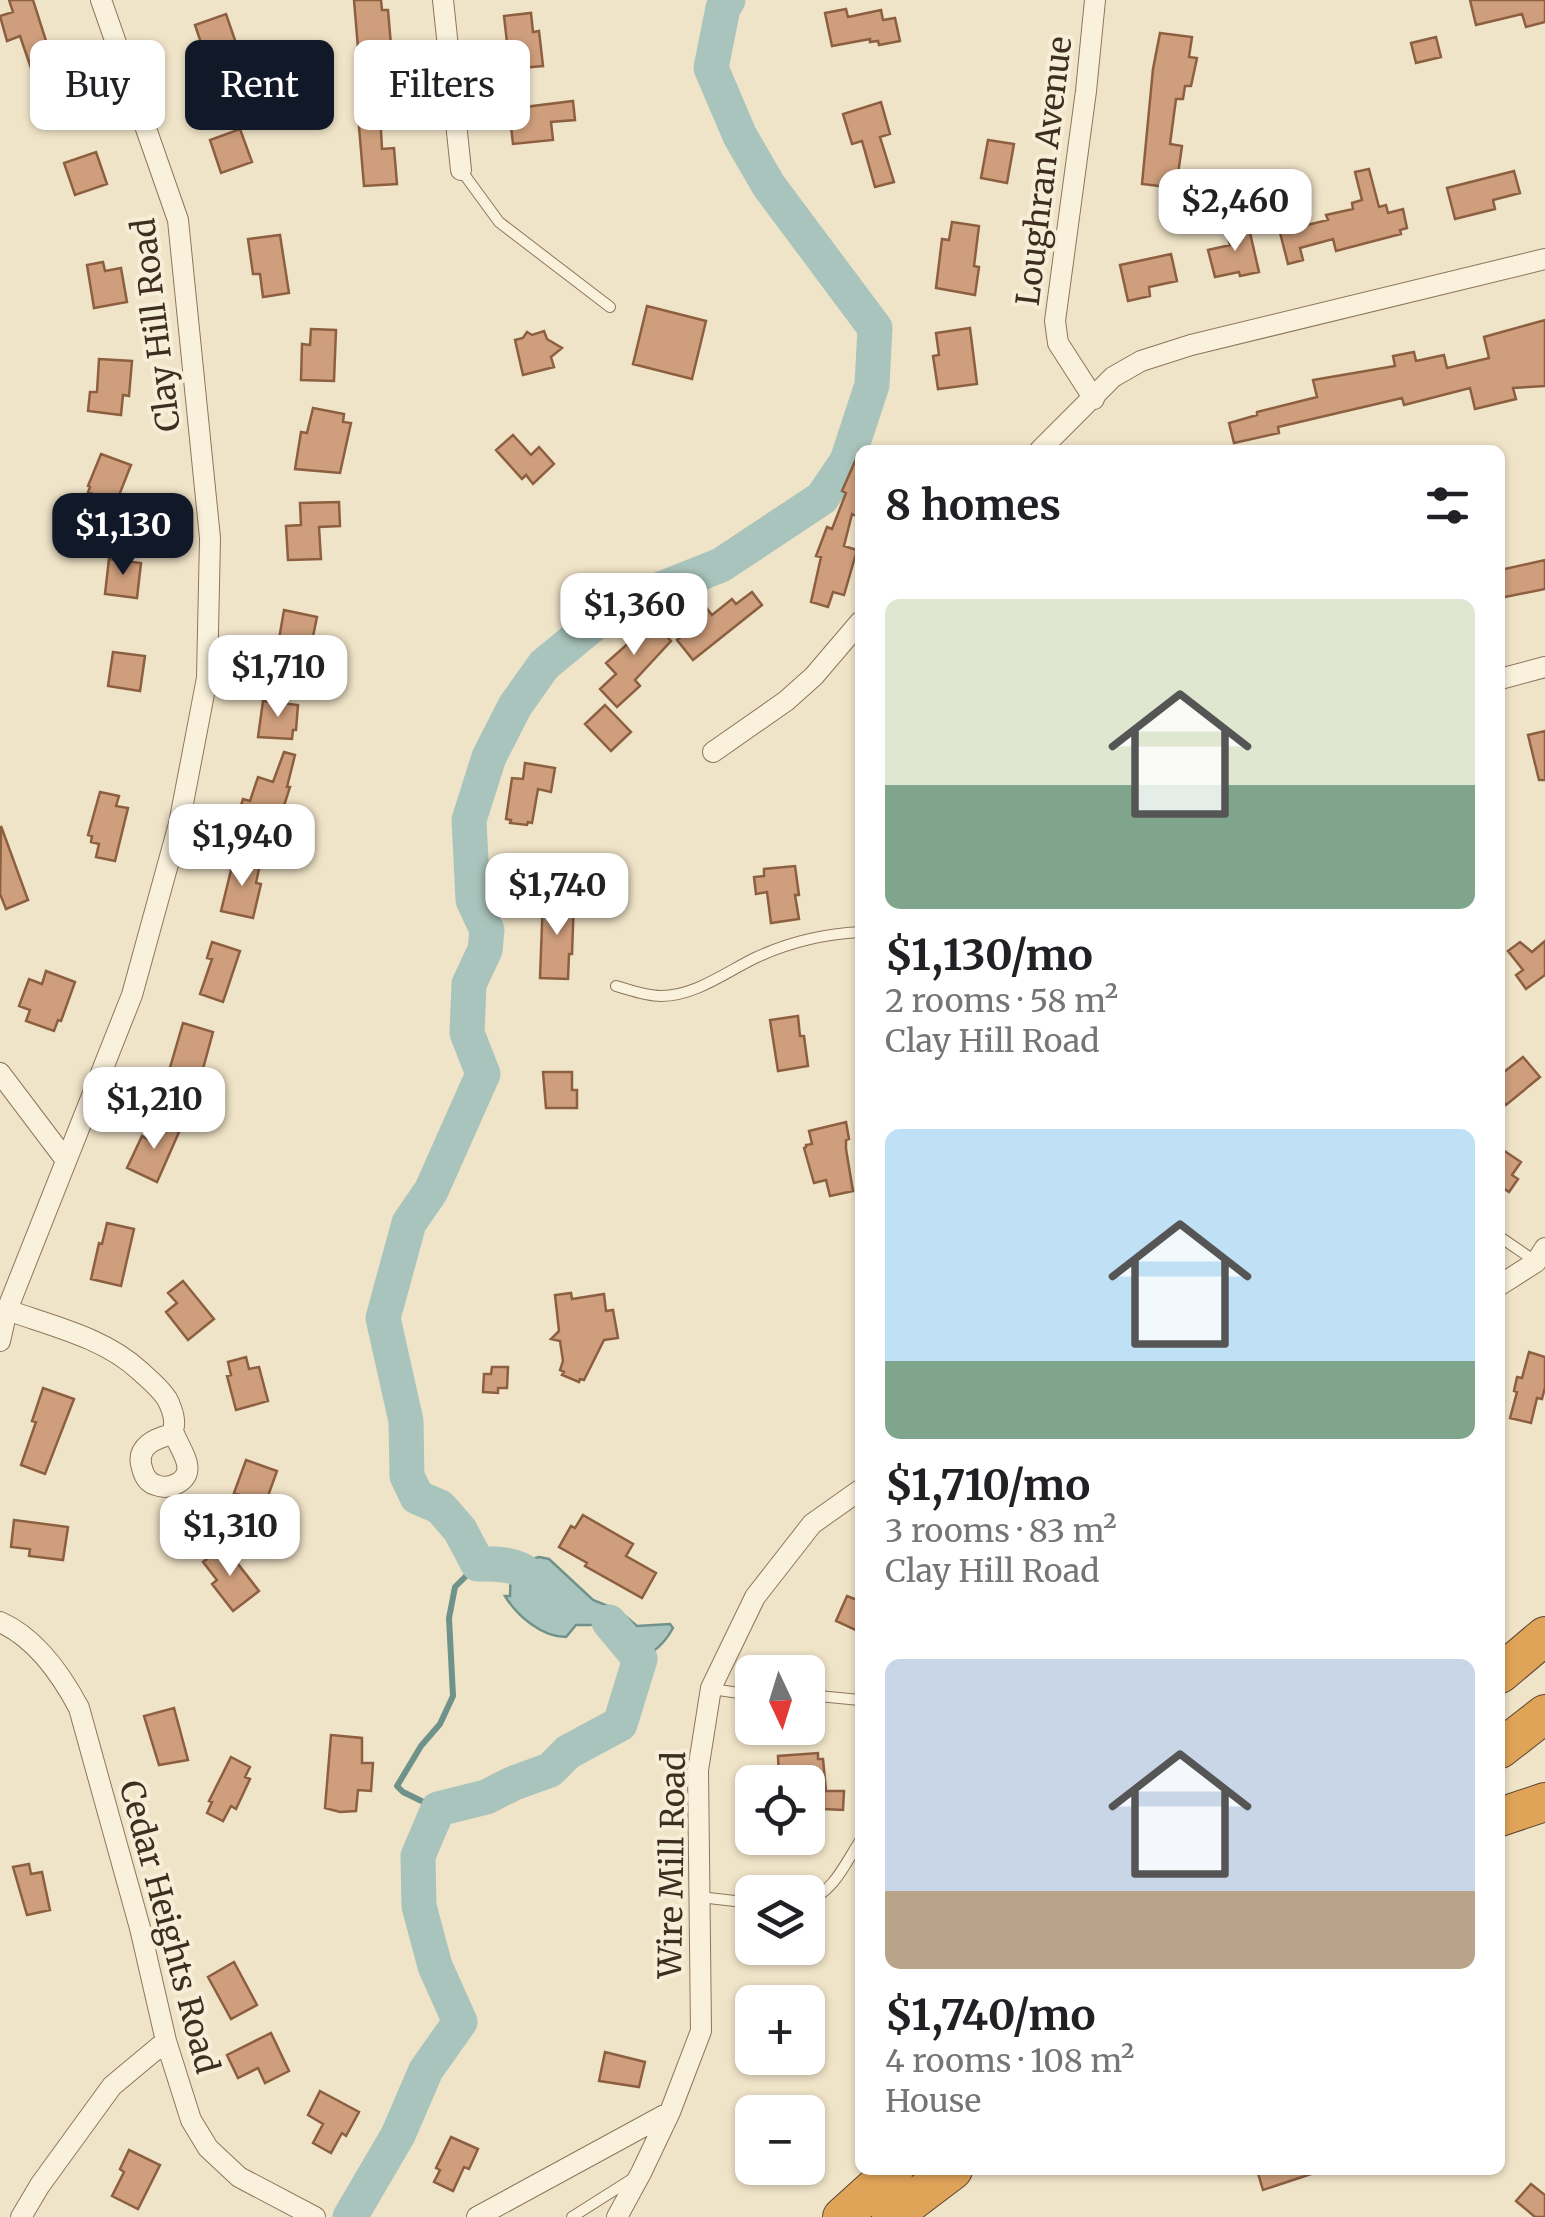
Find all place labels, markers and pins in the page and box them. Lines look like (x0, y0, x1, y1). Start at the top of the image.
pin: $2,460 (1154, 169, 1316, 254)
pin: $1,130 (42, 493, 204, 578)
pin: $1,360 (553, 573, 715, 658)
pin: $1,710 (197, 635, 359, 720)
pin: $1,940 (161, 804, 323, 889)
pin: $1,740 (476, 853, 638, 938)
pin: $1,210 (73, 1067, 235, 1152)
pin: $1,310 (149, 1494, 311, 1579)

